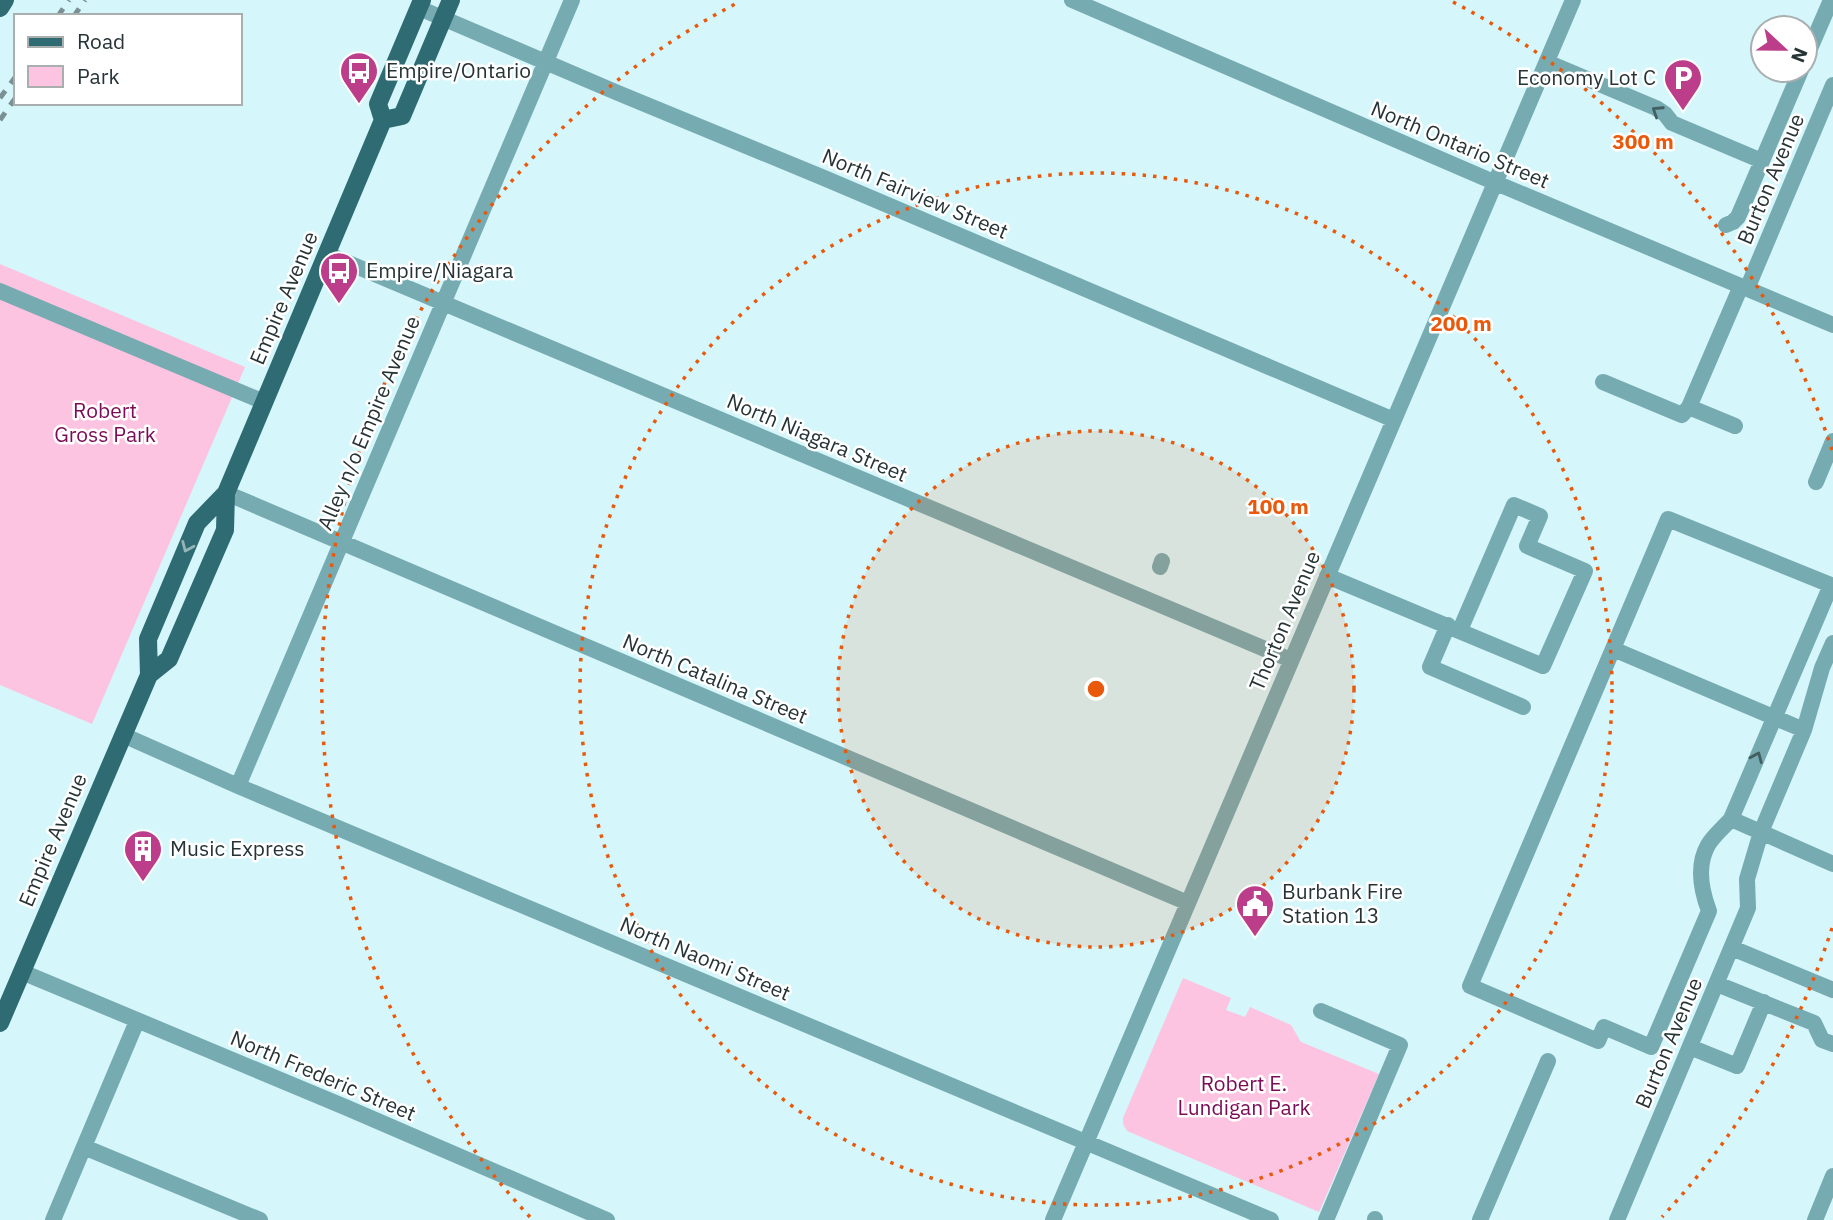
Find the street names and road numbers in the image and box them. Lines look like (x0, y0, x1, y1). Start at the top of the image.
street label: North Ontario Street (1367, 94, 1554, 194)
street label: Burton Avenue (1730, 109, 1810, 248)
street label: North Fairview Street (818, 141, 1013, 245)
street label: Empire Avenue (242, 227, 324, 369)
street label: Alley n/o Empire Avenue (310, 311, 426, 534)
street label: North Niagara Street (723, 386, 912, 488)
street label: Thorton Avenue (1242, 546, 1326, 695)
street label: North Catalina Street (619, 626, 812, 730)
street label: Empire Avenue (11, 769, 93, 911)
street label: North Naomi Street (616, 910, 795, 1007)
street label: Burton Avenue (1628, 973, 1708, 1112)
street label: North Frederic Street (226, 1023, 420, 1127)

